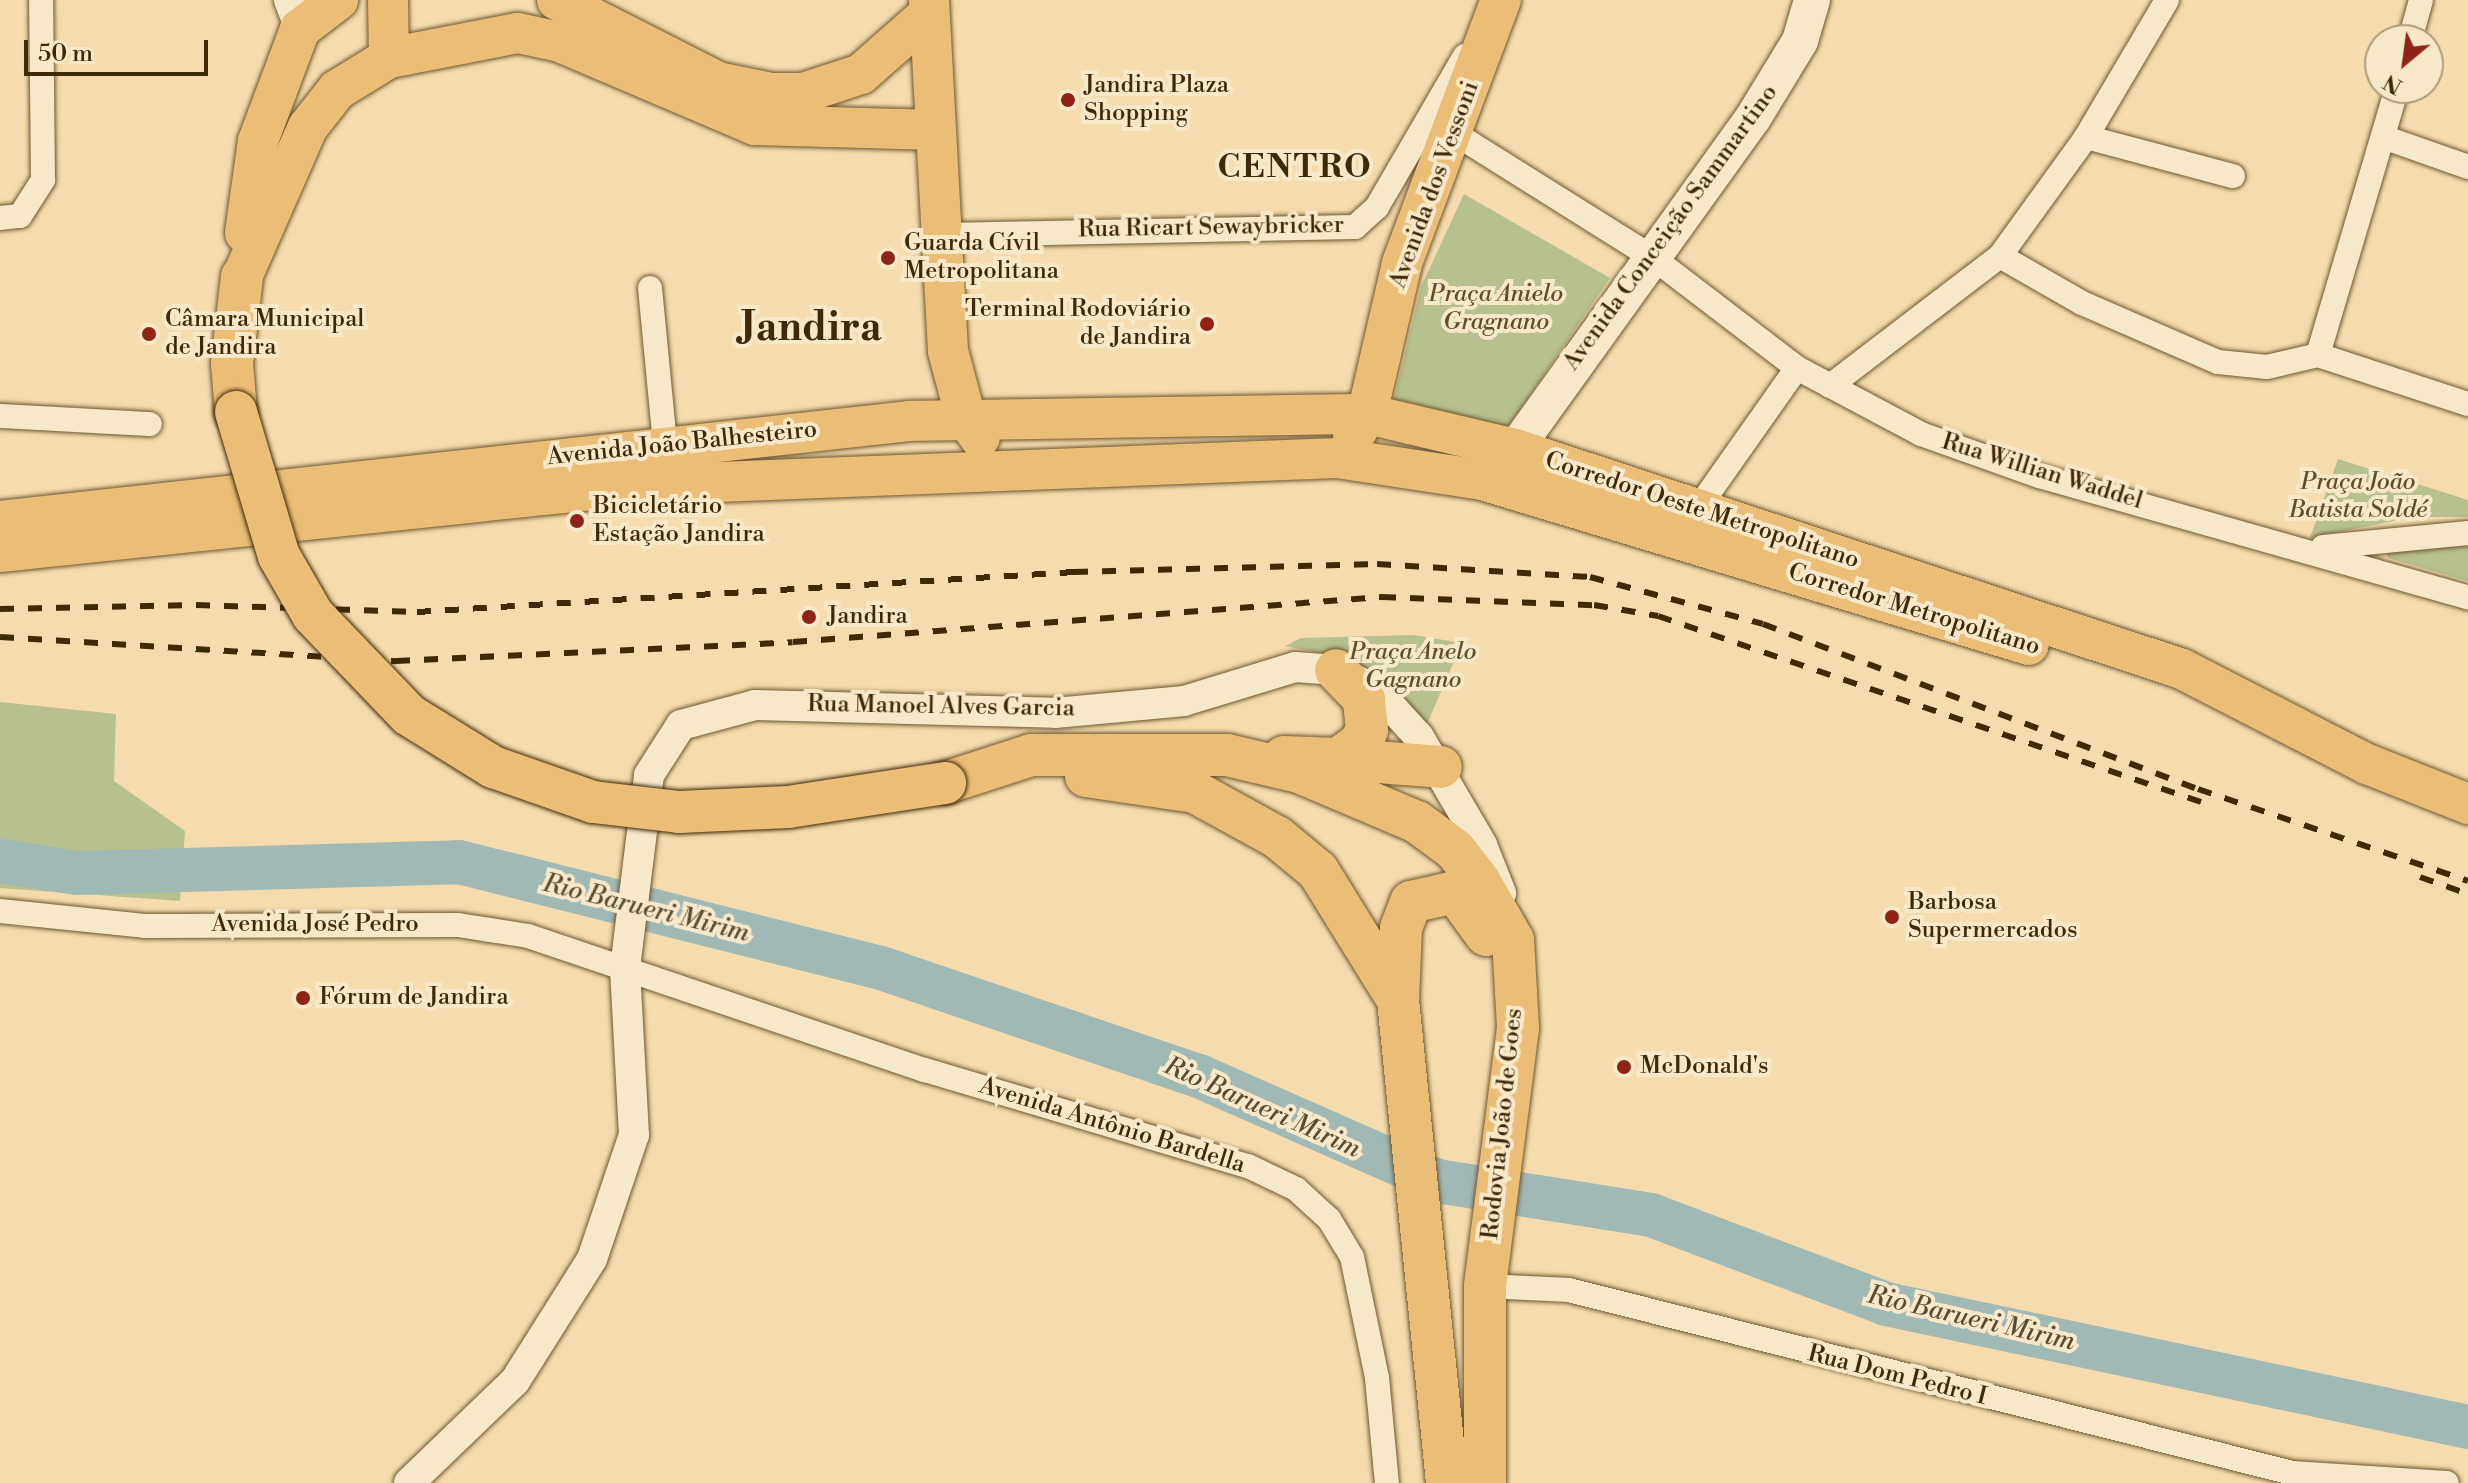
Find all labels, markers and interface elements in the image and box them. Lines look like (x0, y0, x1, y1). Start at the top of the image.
scale bar (28, 24, 212, 74)
north arrow (2364, 24, 2444, 104)
text: 50 m (38, 39, 93, 69)
text: N (2379, 68, 2407, 100)
place label: Jandira Plaza Shopping (1084, 72, 1229, 128)
street label: Avenida dos Vessoni (1384, 77, 1486, 293)
street label: Avenida Conceição Sammartino (1558, 79, 1784, 377)
marker: Jandira Plaza Shopping (1059, 91, 1077, 109)
district label: CENTRO (1217, 148, 1373, 186)
street label: Rua Ricart Sewaybricker (1078, 211, 1344, 245)
place label: Guarda Cívil Metropolitana (904, 230, 1059, 286)
marker: Guarda Cívil Metropolitana (879, 249, 897, 267)
park label: Praça Anielo Gragnano (1429, 281, 1563, 337)
place label: Terminal Rodoviário de Jandira (965, 296, 1191, 352)
district label: Jandira (740, 304, 882, 352)
place label: Câmara Municipal de Jandira (165, 306, 364, 362)
marker: Terminal Rodoviário de Jandira (1198, 315, 1216, 333)
marker: Câmara Municipal de Jandira (140, 325, 158, 343)
street label: Avenida João Balhesteiro (546, 415, 818, 473)
street label: Rua Willian Waddel (1938, 428, 2146, 516)
street label: Corredor Oeste Metropolitano (1541, 446, 1863, 576)
park label: Praça João Batista Soldé (2289, 469, 2427, 525)
place label: Bicicletário Estação Jandira (593, 493, 765, 549)
marker: Bicicletário Estação Jandira (568, 512, 586, 530)
street label: Corredor Metropolitano (1785, 558, 2043, 662)
place label: Jandira (827, 603, 908, 631)
marker: Jandira (798, 606, 820, 628)
park label: Praça Anelo Gagnano (1350, 639, 1476, 695)
street label: Rua Manoel Alves Garcia (807, 690, 1075, 724)
water label: Rio Barueri Mirim (540, 868, 752, 950)
place label: Barbosa Supermercados (1908, 889, 2077, 945)
marker: Barbosa Supermercados (1883, 908, 1901, 926)
street label: Avenida José Pedro (211, 911, 419, 939)
place label: Fórum de Jandira (319, 984, 509, 1012)
marker: Fórum de Jandira (294, 989, 312, 1007)
street label: Rodovia João de Goes (1477, 1007, 1529, 1241)
water label: Rio Barueri Mirim (1159, 1051, 1365, 1165)
place label: McDonald's (1640, 1053, 1769, 1081)
marker: McDonald's (1615, 1058, 1633, 1076)
street label: Avenida Antônio Bardella (976, 1072, 1248, 1180)
water label: Rio Barueri Mirim (1864, 1280, 2078, 1358)
street label: Rua Dom Pedro I (1804, 1340, 1990, 1412)

